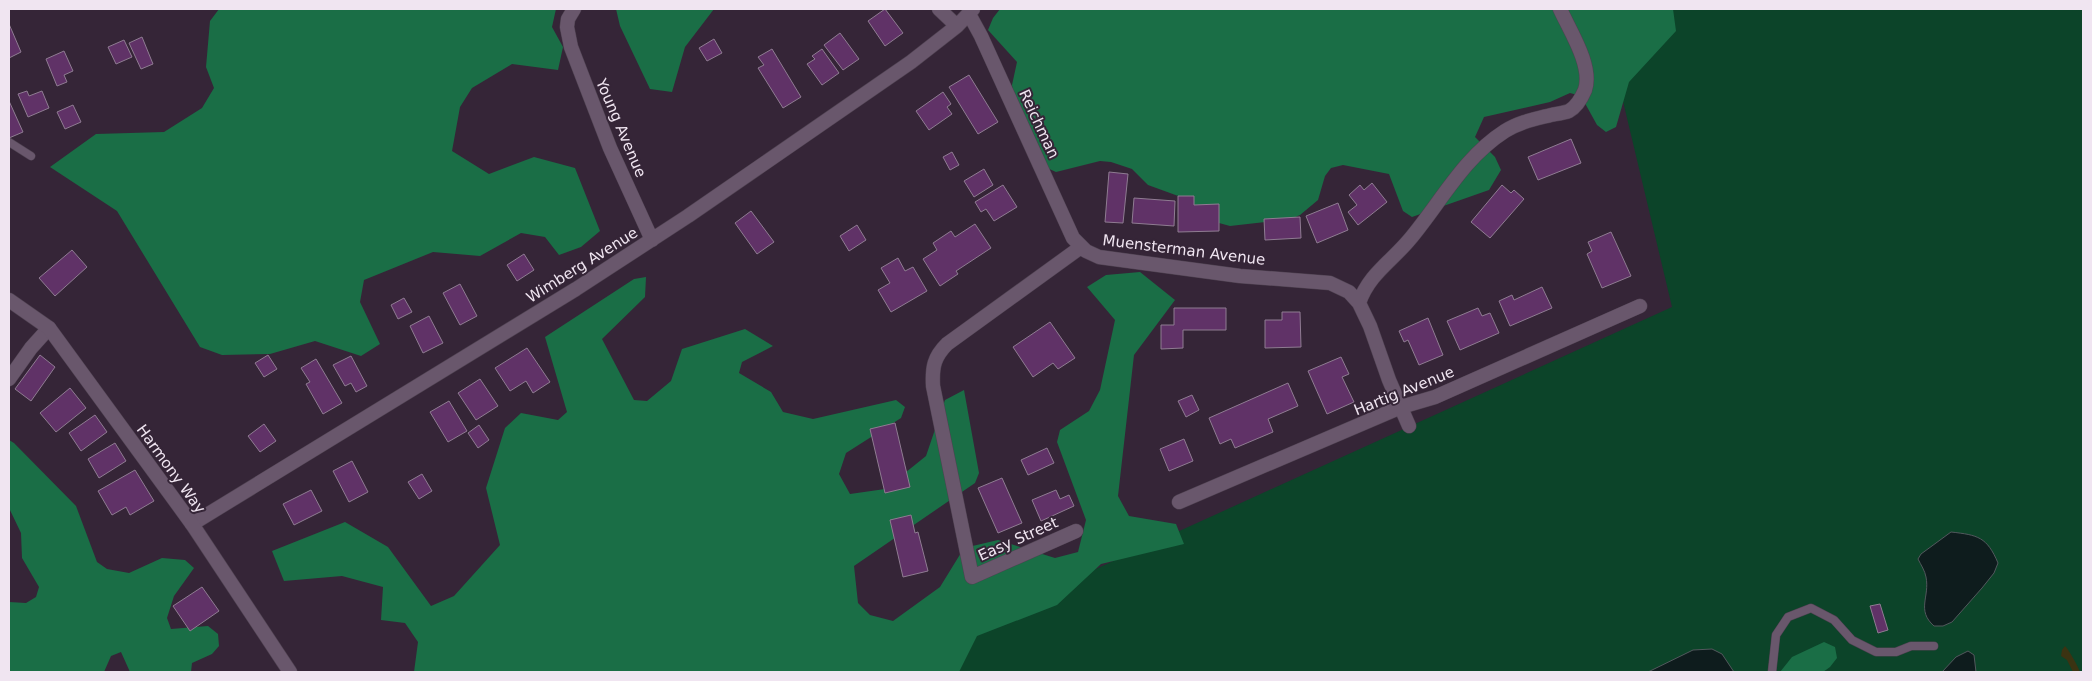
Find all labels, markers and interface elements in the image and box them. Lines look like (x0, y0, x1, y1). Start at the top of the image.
street label: Young Avenue (592, 75, 650, 180)
street label: Reichman (1015, 87, 1063, 161)
street label: Wimberg Avenue (523, 223, 641, 307)
street label: Muensterman Avenue (1102, 231, 1266, 269)
street label: Hartig Avenue (1351, 363, 1457, 419)
street label: Harmony Way (133, 421, 209, 517)
street label: Easy Street (975, 513, 1061, 565)

